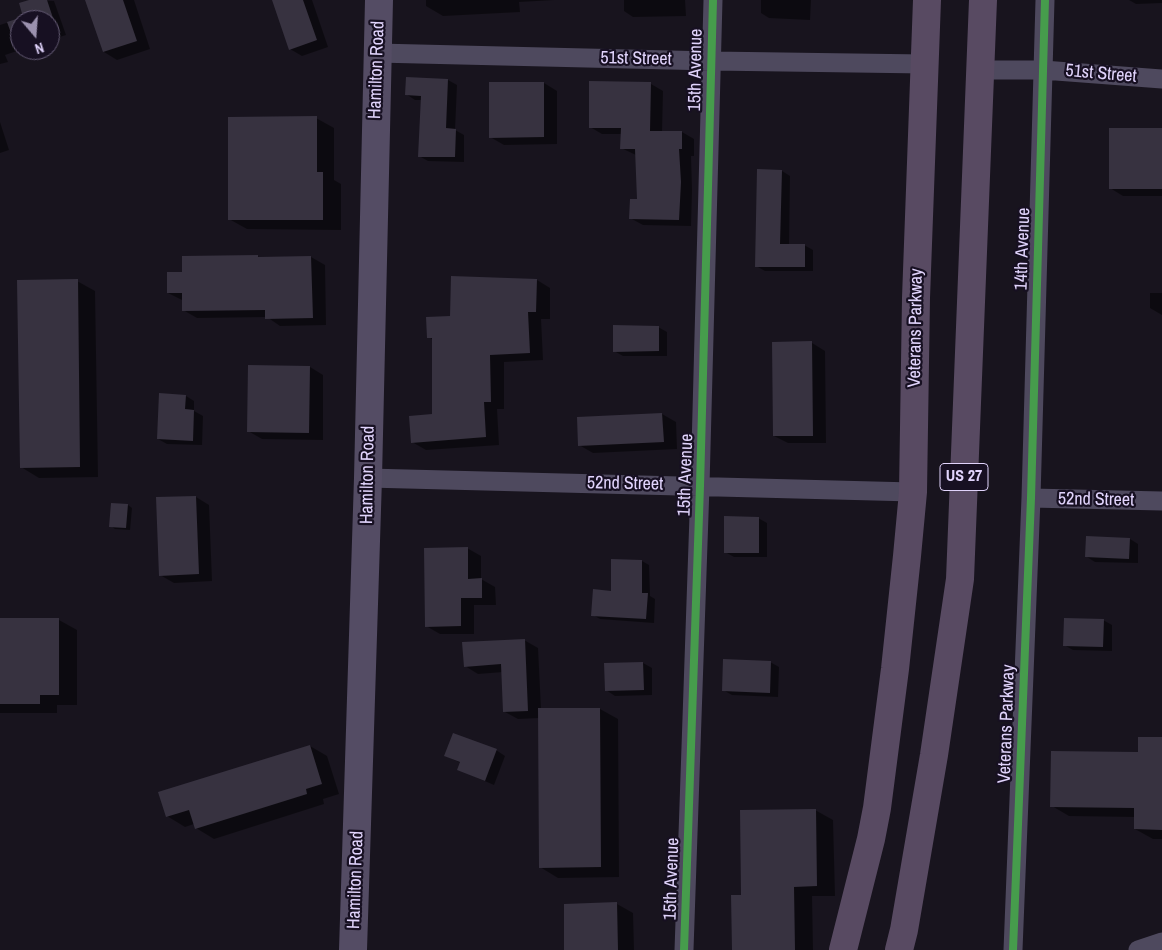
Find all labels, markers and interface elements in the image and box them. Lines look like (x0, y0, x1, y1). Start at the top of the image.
north arrow (10, 10, 60, 60)
street label: Hamilton Road (364, 20, 390, 120)
street label: 15th Avenue (684, 28, 708, 112)
text: N (33, 38, 46, 58)
street label: 51st Street (600, 48, 672, 70)
street label: 51st Street (1065, 60, 1137, 88)
street label: 14th Avenue (1011, 207, 1035, 291)
street label: Veterans Parkway (904, 268, 928, 388)
street label: Hamilton Road (356, 426, 380, 524)
street label: 15th Avenue (674, 433, 698, 517)
road number: US 27 (940, 464, 988, 491)
street label: 52nd Street (587, 473, 663, 495)
street label: 52nd Street (1058, 489, 1134, 511)
street label: Veterans Parkway (994, 664, 1020, 784)
street label: Hamilton Road (343, 830, 369, 930)
street label: 15th Avenue (660, 837, 684, 921)

